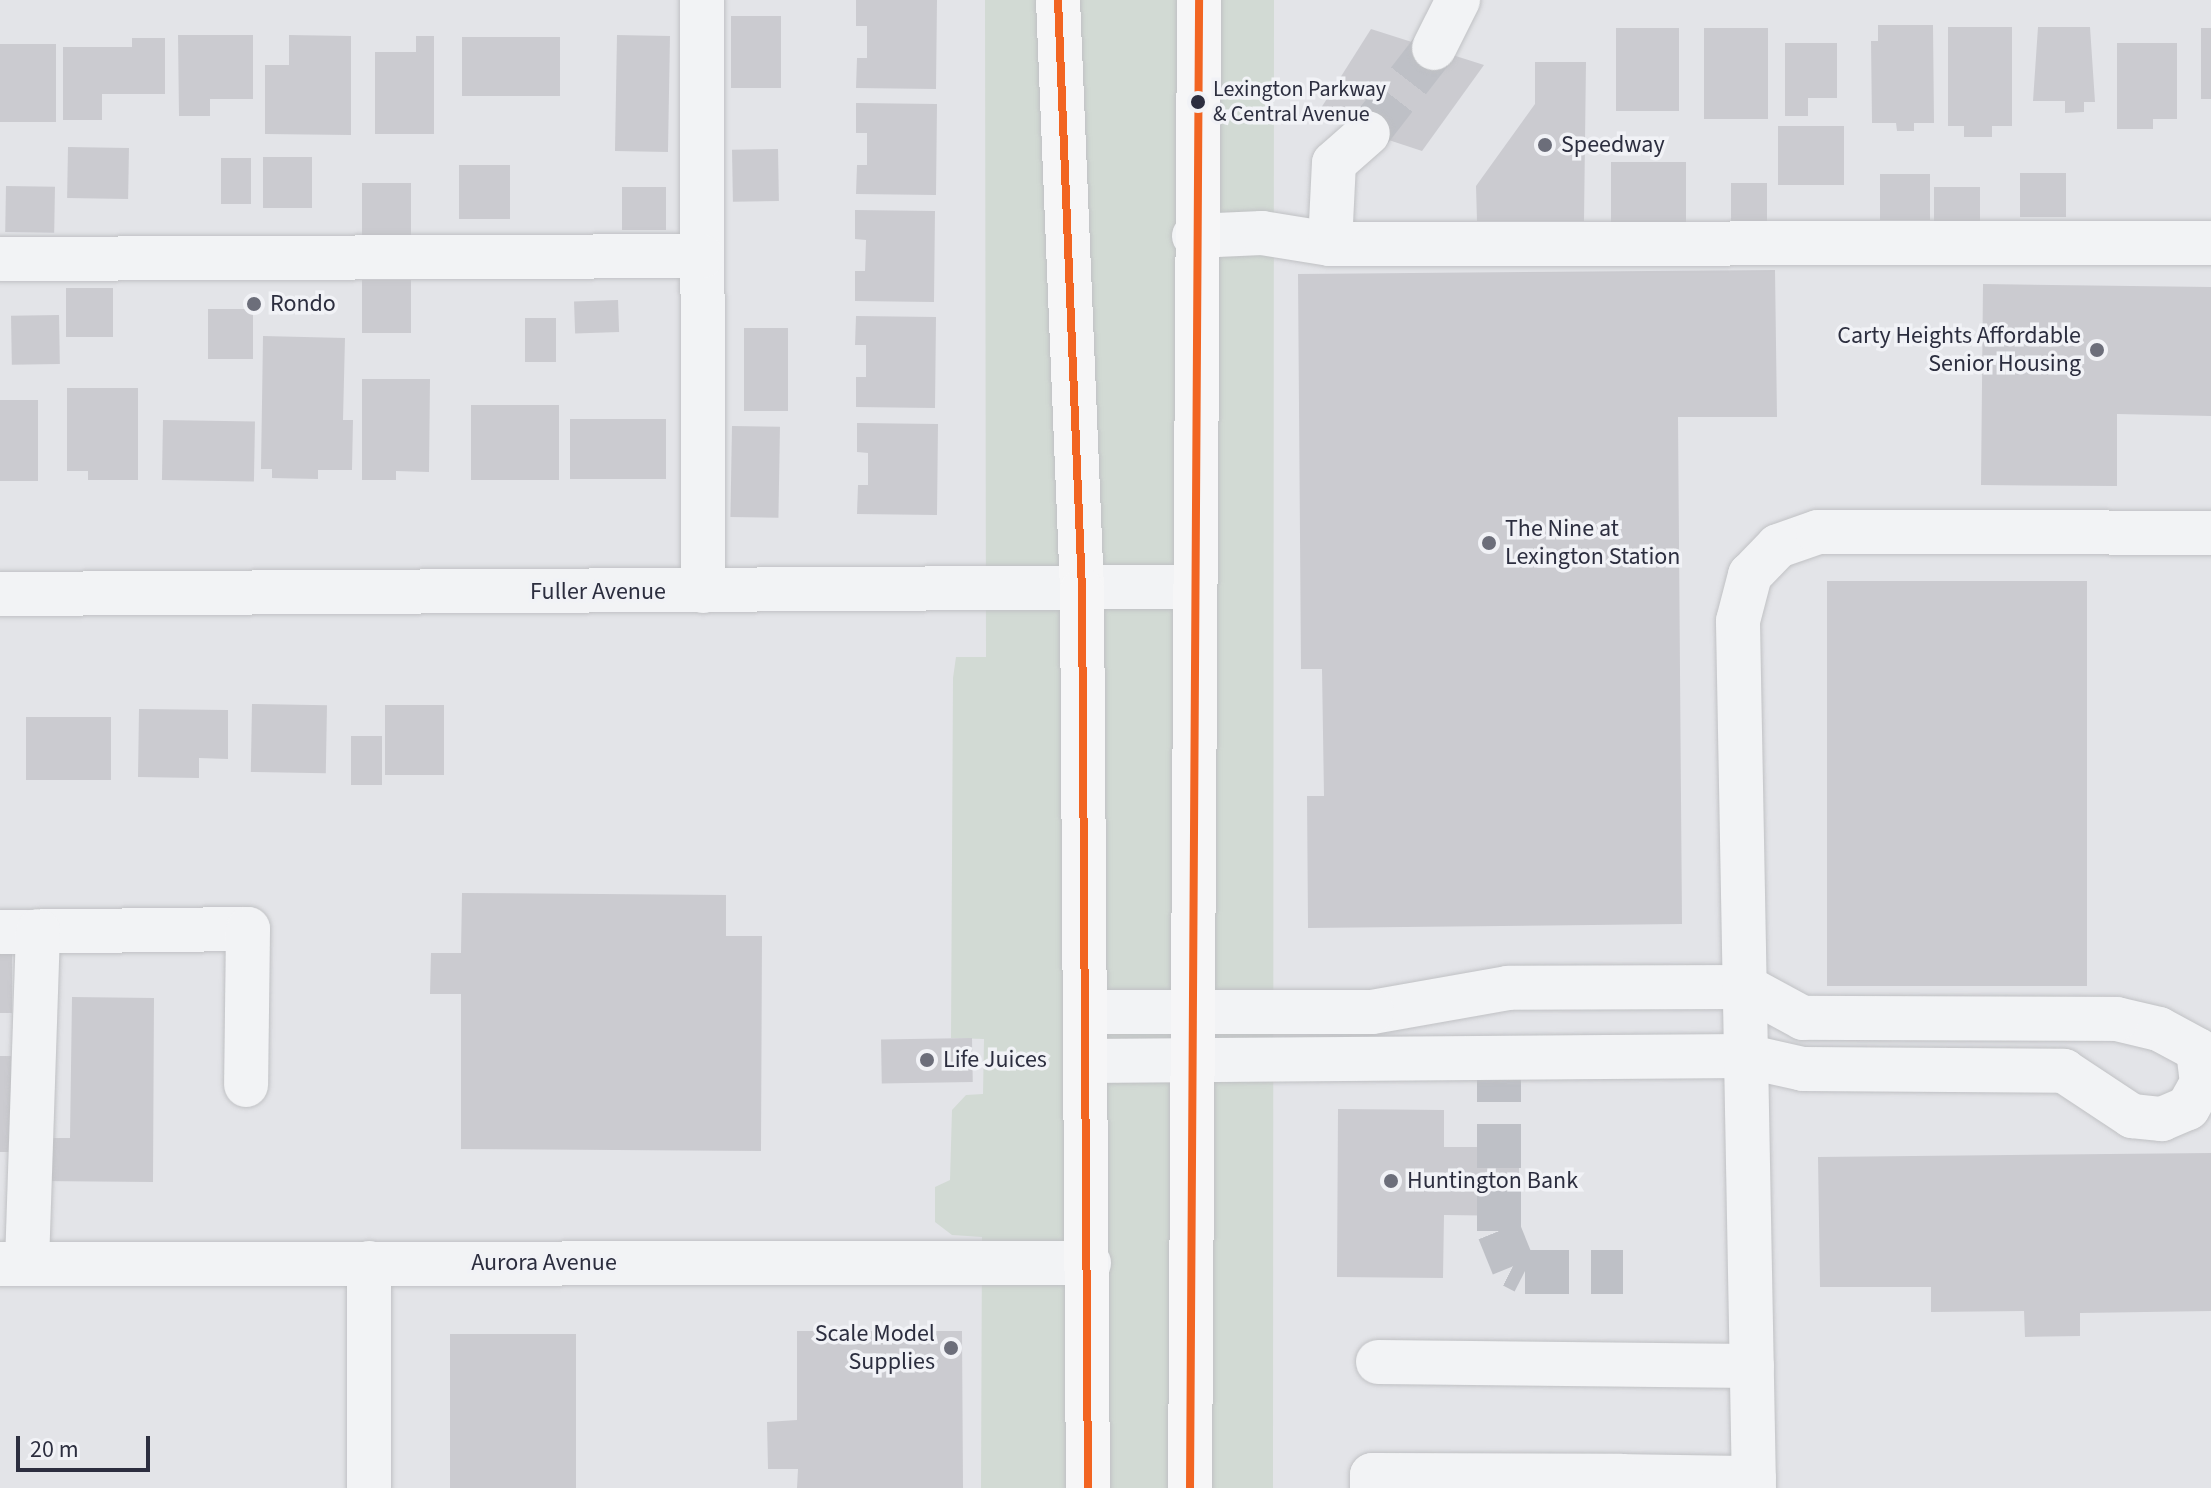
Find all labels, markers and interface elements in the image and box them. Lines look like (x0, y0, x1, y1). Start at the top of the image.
place label: Lexington Parkway & Central Avenue (1213, 76, 1386, 128)
marker: Lexington Parkway & Central Avenue (1190, 94, 1206, 110)
place label: Speedway (1561, 131, 1665, 159)
marker: Speedway (1536, 136, 1554, 154)
place label: Rondo (270, 290, 336, 318)
marker: Rondo (245, 295, 263, 313)
place label: Carty Heights Affordable Senior Housing (1837, 322, 2081, 378)
marker: Carty Heights Affordable Senior Housing (2088, 341, 2106, 359)
place label: The Nine at Lexington Station (1505, 515, 1680, 571)
marker: The Nine at Lexington Station (1480, 534, 1498, 552)
street label: Fuller Avenue (530, 578, 666, 606)
place label: Life Juices (943, 1046, 1047, 1074)
marker: Life Juices (918, 1051, 936, 1069)
place label: Huntington Bank (1407, 1167, 1578, 1195)
marker: Huntington Bank (1382, 1172, 1400, 1190)
street label: Aurora Avenue (471, 1249, 617, 1277)
place label: Scale Model Supplies (815, 1320, 935, 1376)
marker: Scale Model Supplies (942, 1339, 960, 1357)
scale bar (20, 1420, 154, 1470)
text: 20 m (30, 1432, 79, 1467)

